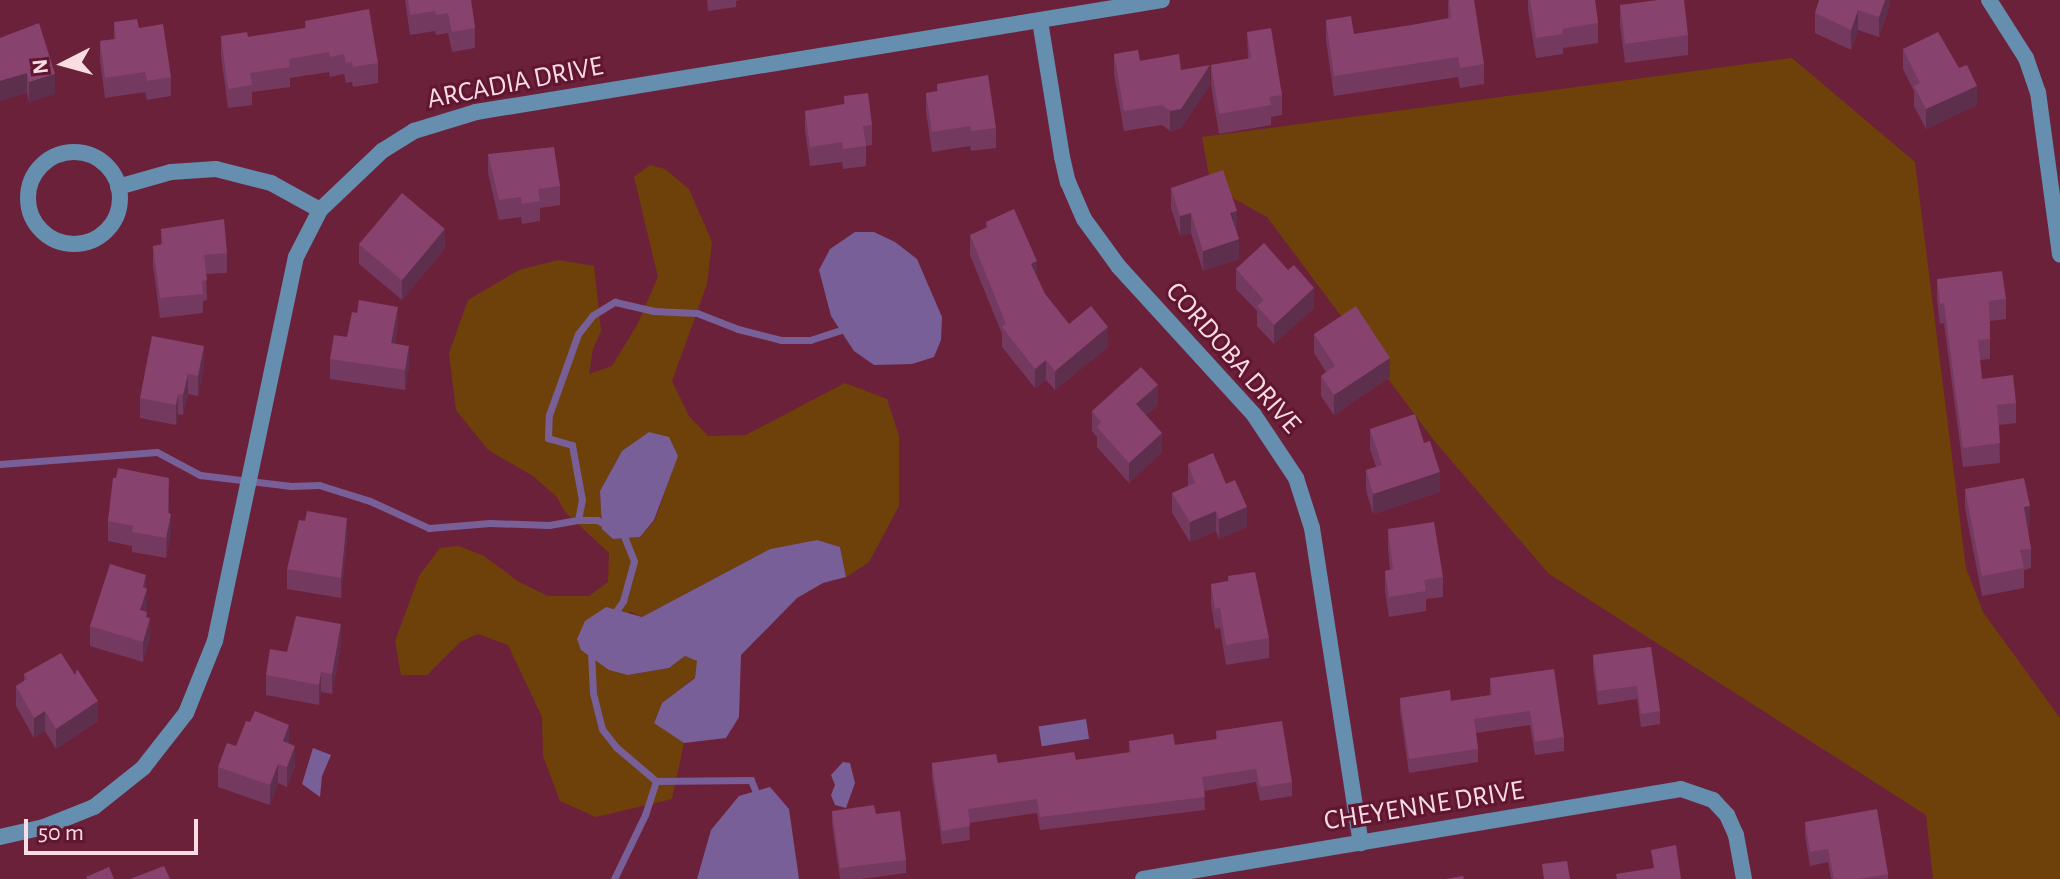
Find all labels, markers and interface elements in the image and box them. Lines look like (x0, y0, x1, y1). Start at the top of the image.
north arrow (24, 24, 104, 104)
street label: ARCADIA DRIVE (424, 49, 606, 117)
text: N (28, 58, 52, 75)
street label: CORDOBA DRIVE (1158, 275, 1308, 441)
street label: CHEYENNE DRIVE (1322, 774, 1526, 838)
scale bar (28, 803, 202, 853)
text: 50 m (38, 821, 84, 845)

